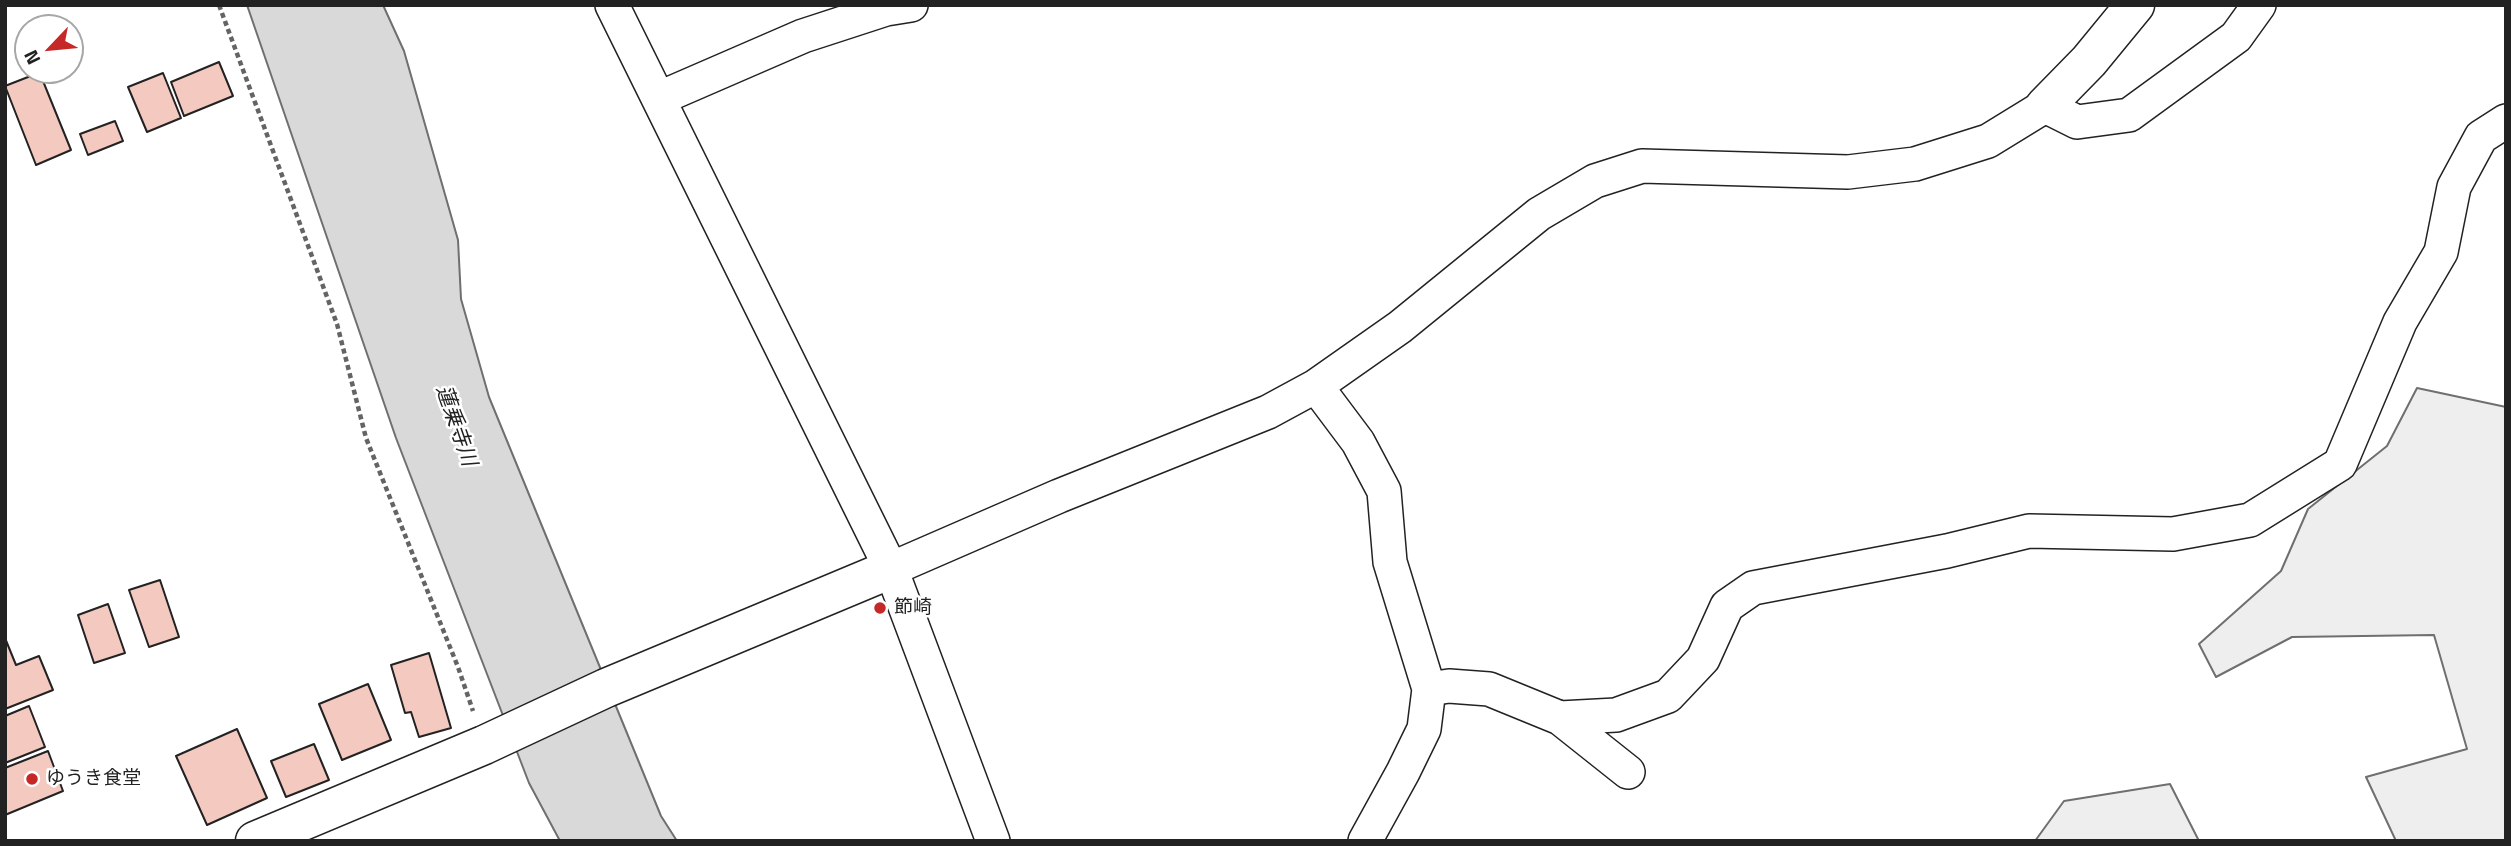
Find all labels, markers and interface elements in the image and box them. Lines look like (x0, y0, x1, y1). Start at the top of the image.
north arrow (14, 14, 84, 84)
text: N (16, 45, 47, 70)
water label: 蓮乗寺川 (429, 382, 481, 470)
place label: 節崎 (894, 597, 932, 619)
marker: 節崎 (872, 600, 888, 616)
place label: ゆうき食堂 (46, 768, 141, 790)
marker: ゆうき食堂 (24, 771, 40, 787)

